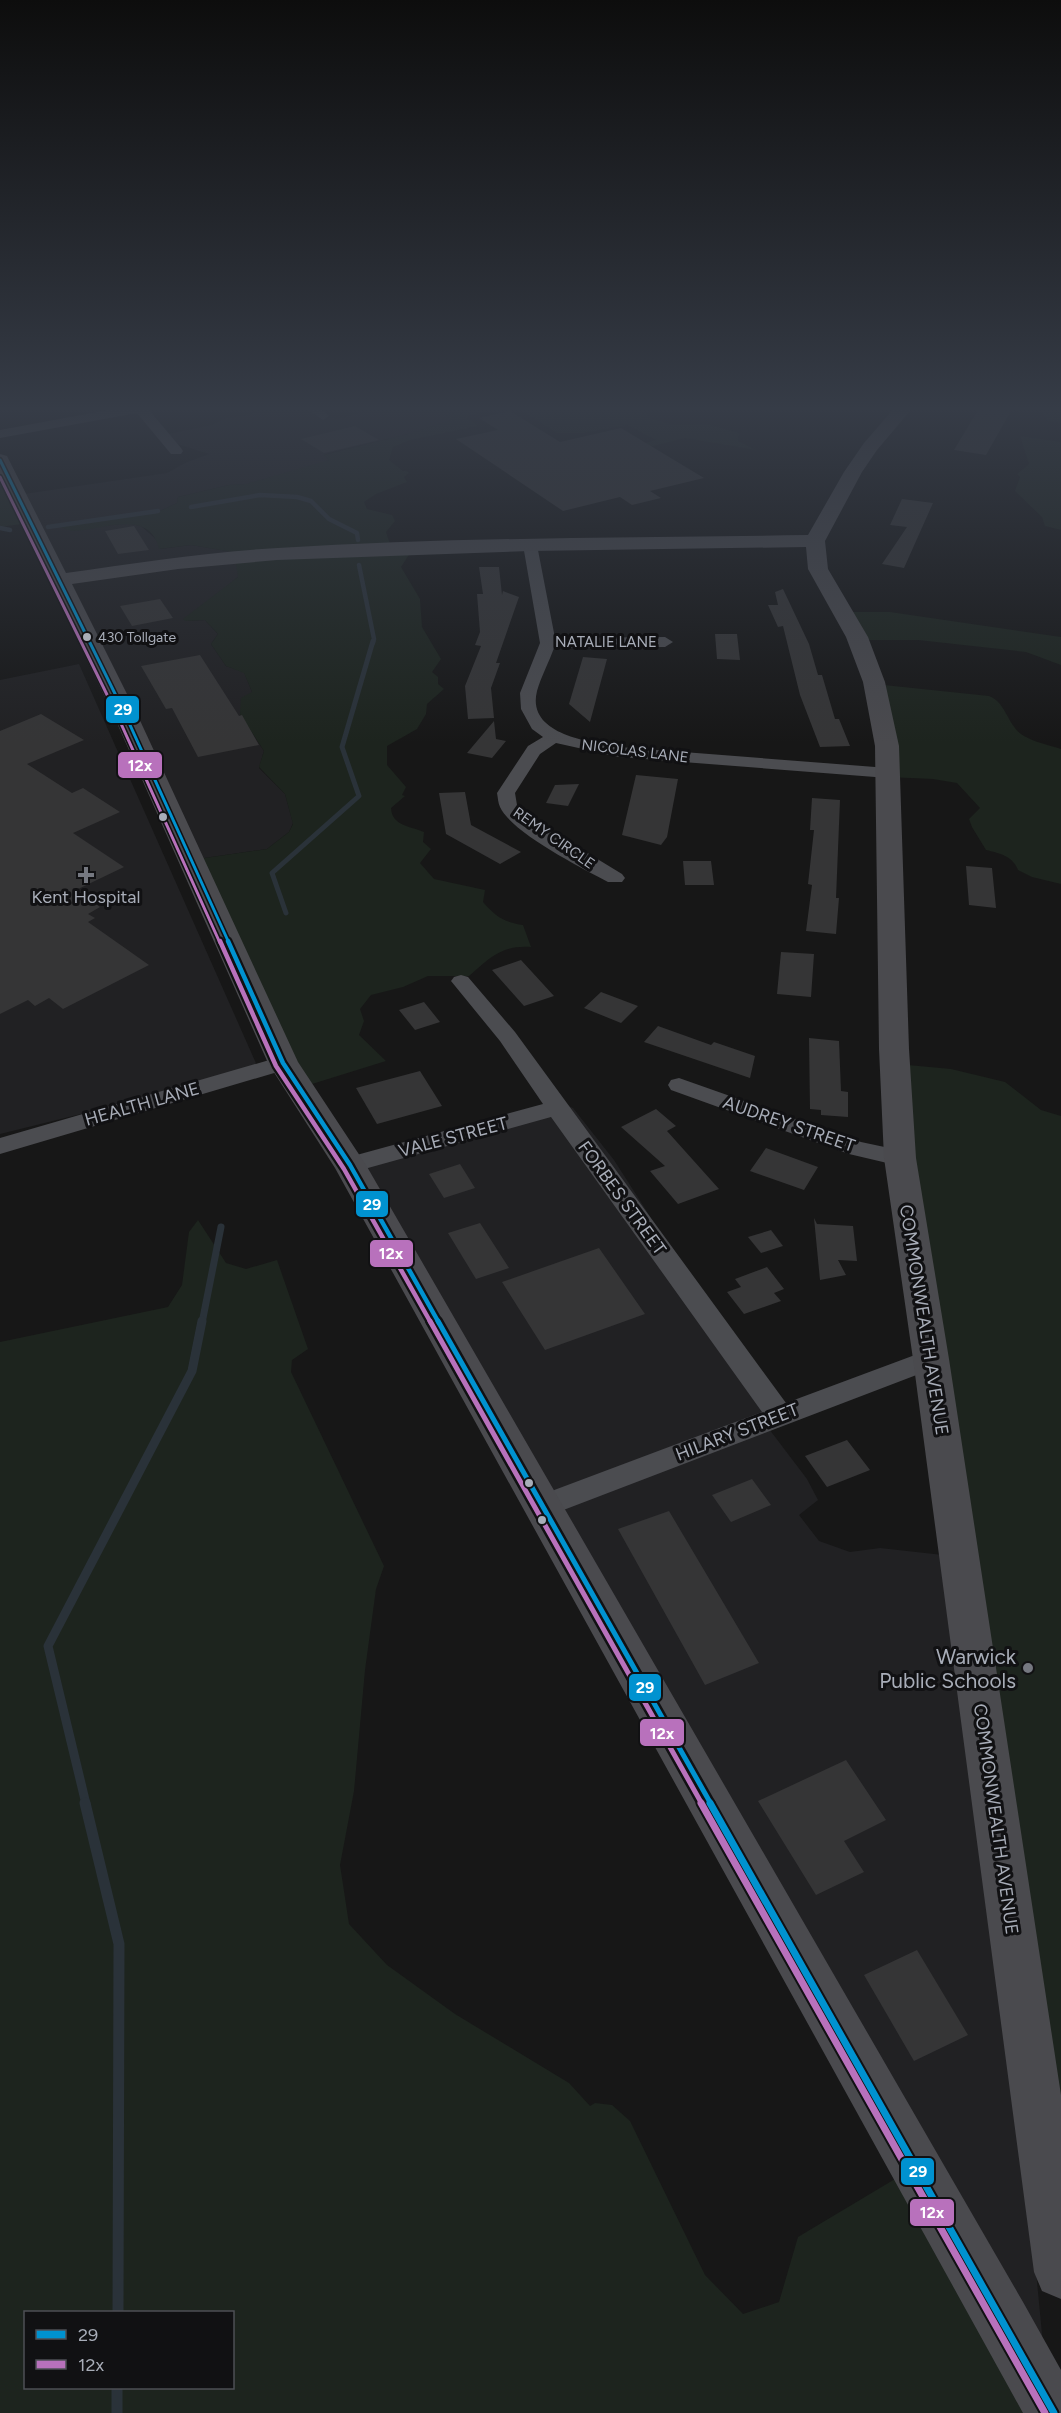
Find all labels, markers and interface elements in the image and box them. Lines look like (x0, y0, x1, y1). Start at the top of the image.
place label: 430 Tollgate (98, 629, 177, 646)
marker: 430 Tollgate (81, 631, 93, 643)
street label: NATALIE LANE (555, 633, 657, 651)
line badge: 29 (105, 695, 140, 724)
text: 29 (114, 700, 132, 719)
street label: NICOLAS LANE (581, 736, 689, 766)
line badge: 12x (117, 751, 163, 779)
text: 12x (128, 756, 153, 775)
street label: REMY CIRCLE (510, 803, 598, 873)
unlabelled marker (157, 811, 169, 823)
marker: Kent Hospital (77, 866, 95, 884)
place label: Kent Hospital (31, 886, 141, 908)
street label: HEALTH LANE (82, 1077, 202, 1131)
street label: AUDREY STREET (720, 1091, 858, 1157)
street label: VALE STREET (396, 1112, 510, 1162)
street label: FORBES STREET (573, 1137, 671, 1259)
line badge: 29 (355, 1190, 389, 1218)
text: 29 (363, 1195, 381, 1214)
street label: COMMONWEALTH AVENUE (895, 1203, 953, 1437)
line badge: 12x (369, 1239, 414, 1268)
text: 12x (379, 1244, 404, 1263)
street label: HILARY STREET (672, 1398, 802, 1466)
unlabelled marker (523, 1477, 535, 1489)
unlabelled marker (536, 1514, 548, 1526)
place label: Warwick Public Schools (879, 1644, 1017, 1693)
marker: Warwick Public Schools (1021, 1661, 1035, 1675)
line badge: 29 (628, 1673, 662, 1702)
text: 29 (636, 1678, 654, 1697)
street label: COMMONWEALTH AVENUE (969, 1702, 1023, 1936)
line badge: 12x (639, 1718, 685, 1747)
text: 12x (650, 1724, 675, 1743)
line badge: 29 (900, 2157, 935, 2186)
text: 29 (909, 2162, 927, 2181)
line badge: 12x (909, 2198, 955, 2227)
text: 12x (920, 2203, 945, 2222)
legend (24, 2311, 234, 2389)
text: 29 (78, 2324, 98, 2346)
text: 12x (78, 2354, 104, 2376)

